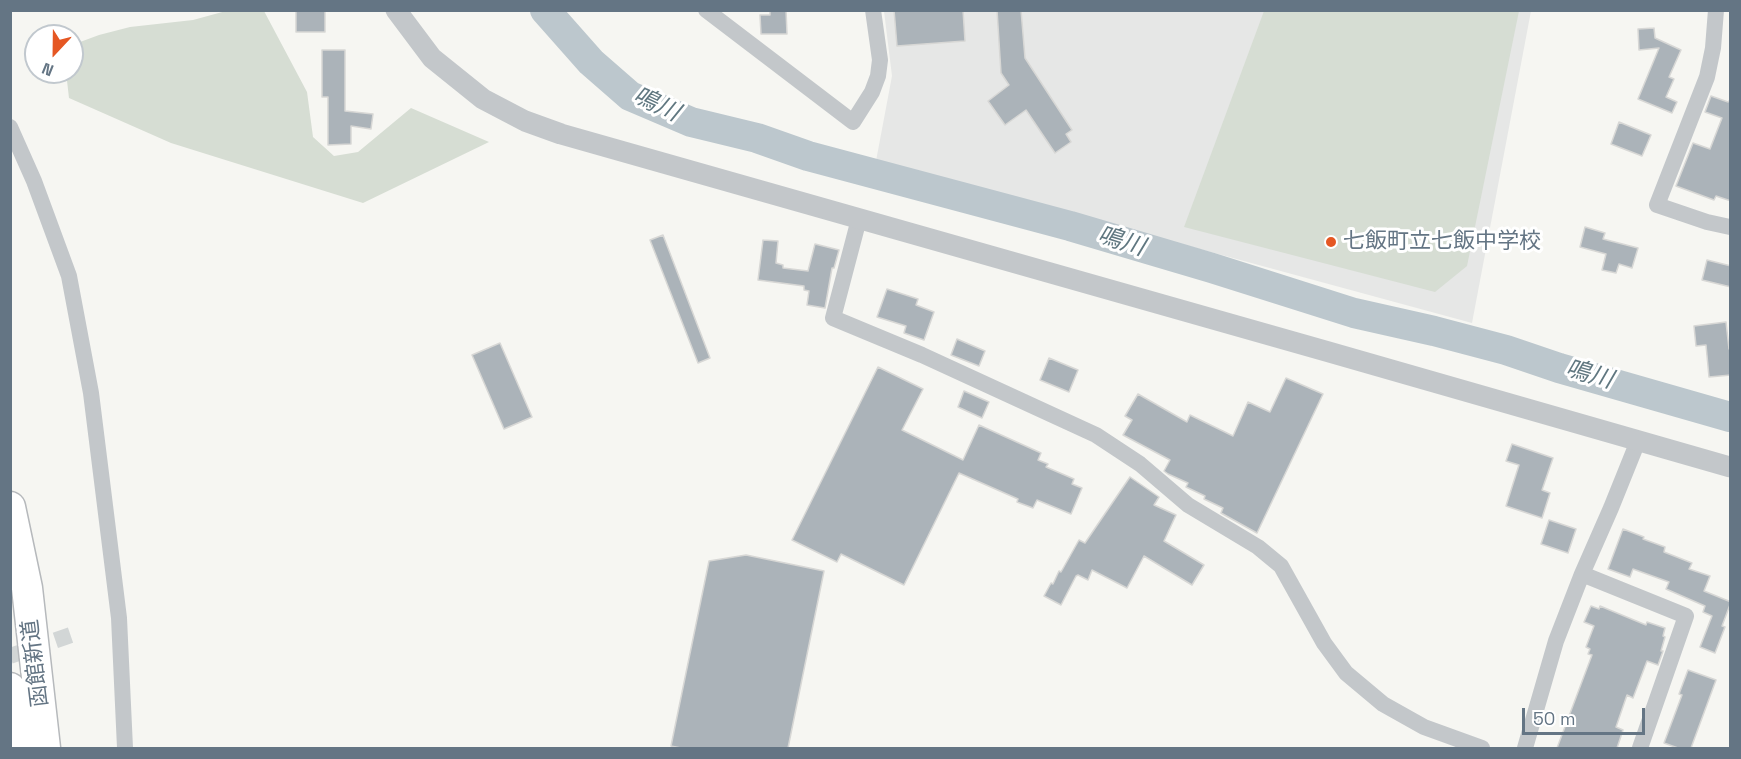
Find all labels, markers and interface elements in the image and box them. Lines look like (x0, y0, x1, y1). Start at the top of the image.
north arrow (24, 24, 84, 84)
text: N (39, 58, 57, 81)
water label: 鳴川 (628, 82, 684, 128)
water label: 鳴川 (1094, 221, 1148, 263)
place label: 七飯町立七飯中学校 (1343, 229, 1541, 255)
marker: 七飯町立七飯中学校 (1324, 235, 1338, 249)
water label: 鳴川 (1562, 355, 1616, 395)
street label: 函館新道 (18, 618, 54, 708)
scale bar (1525, 696, 1648, 734)
text: 50 m (1533, 707, 1575, 730)

